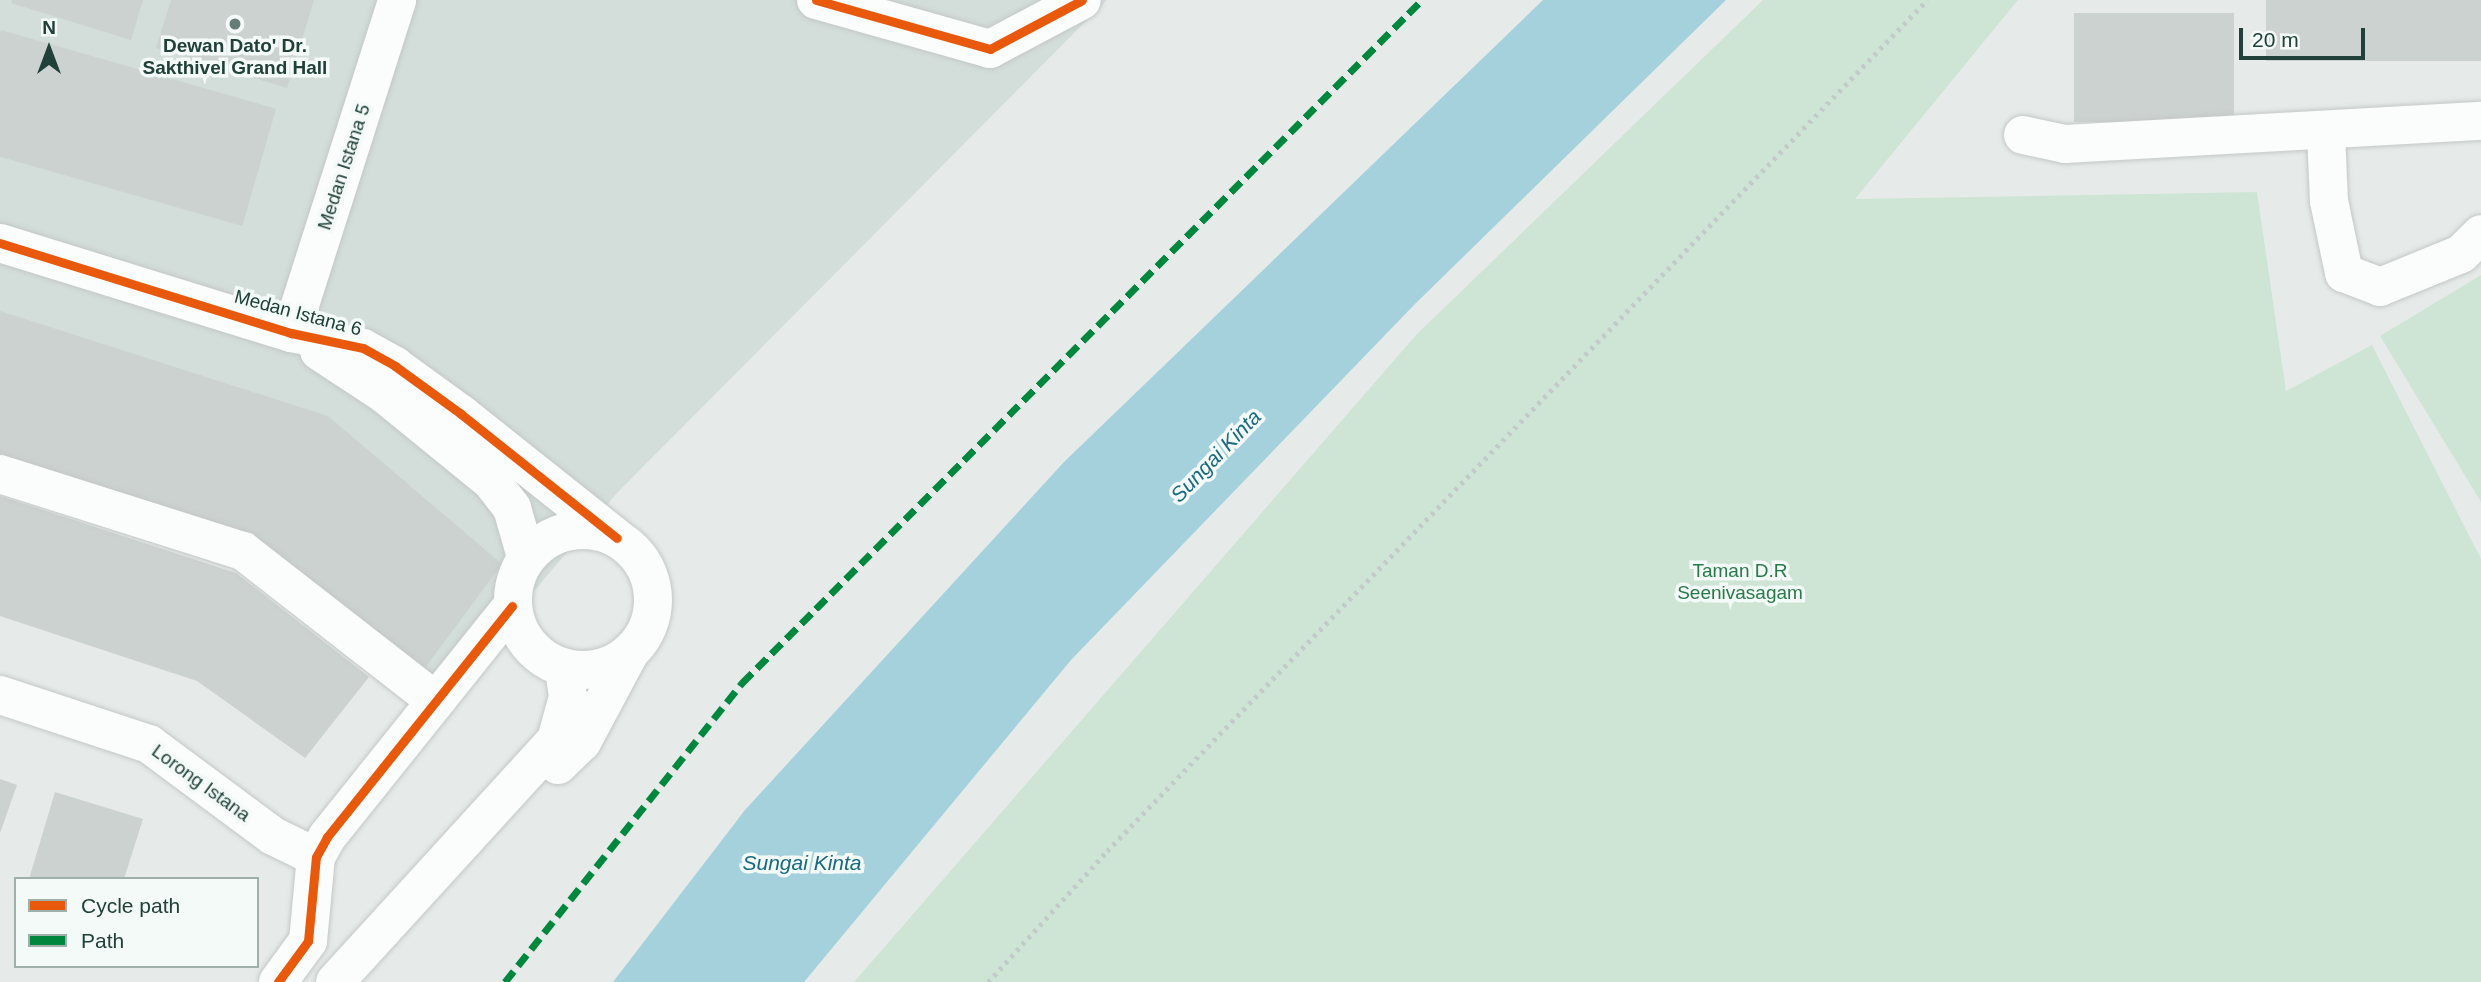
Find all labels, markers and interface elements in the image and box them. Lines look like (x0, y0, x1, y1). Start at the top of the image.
north arrow (14, 14, 84, 84)
scale bar (2243, 14, 2369, 58)
marker: Dewan Dato' Dr. Sakthivel Grand Hall (227, 16, 243, 32)
text: N (42, 17, 56, 38)
text: 20 m (2252, 28, 2299, 51)
place label: Dewan Dato' Dr. Sakthivel Grand Hall (143, 35, 327, 79)
street label: Medan Istana 5 (313, 101, 375, 233)
street label: Medan Istana 6 (232, 285, 364, 341)
water label: Sungai Kinta (1166, 404, 1266, 508)
park label: Taman D.R Seenivasagam (1677, 560, 1803, 604)
street label: Lorong Istana (147, 740, 255, 826)
water label: Sungai Kinta (742, 850, 862, 876)
legend (14, 877, 259, 968)
text: Cycle path (81, 894, 180, 917)
text: Path (81, 929, 124, 952)

